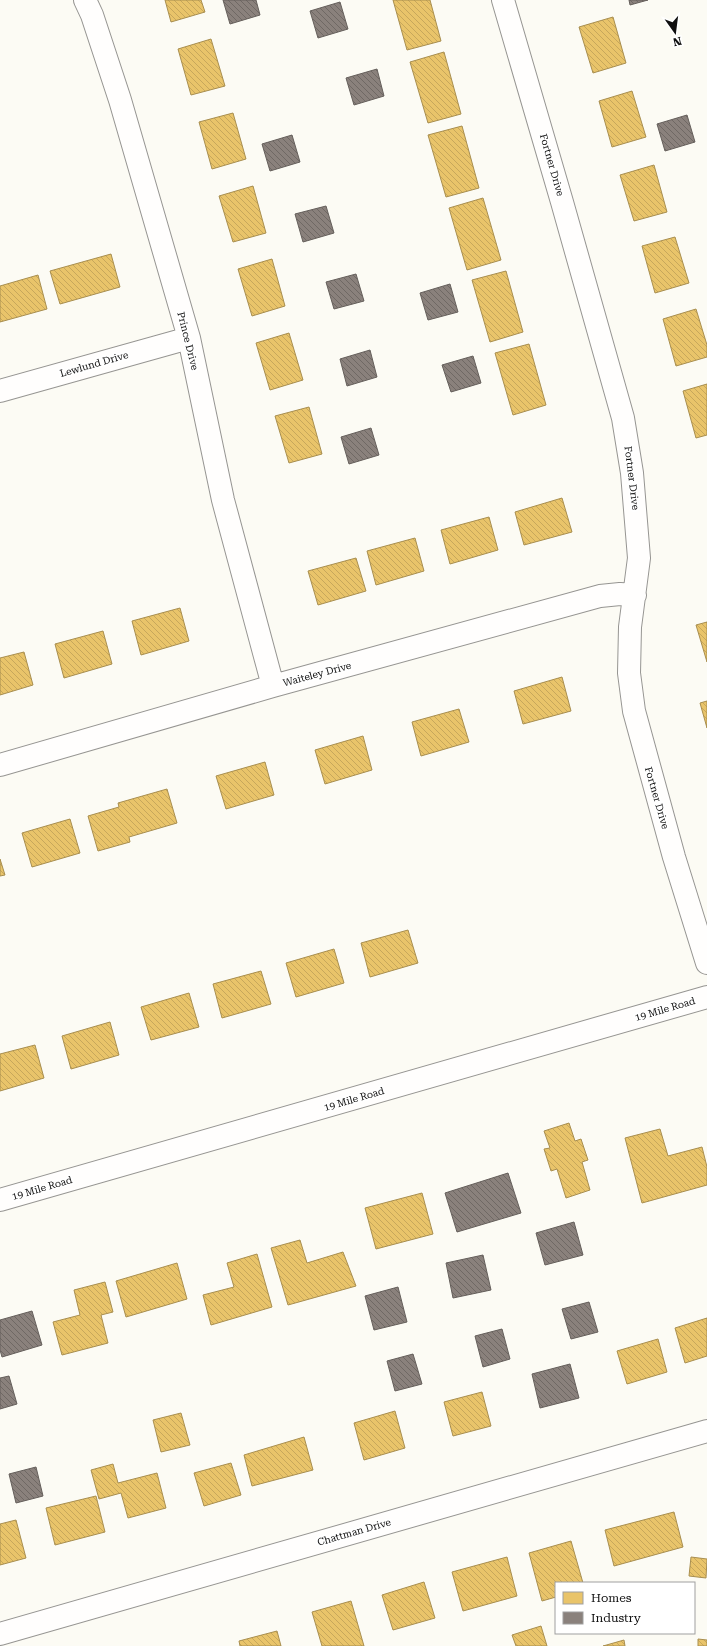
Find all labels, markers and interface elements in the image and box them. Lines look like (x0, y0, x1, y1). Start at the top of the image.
north arrow (655, 12, 695, 52)
text: N (671, 34, 683, 49)
street label: Fortner Drive (538, 133, 566, 198)
street label: Prince Drive (175, 311, 201, 372)
street label: Lewlund Drive (58, 349, 130, 379)
street label: Fortner Drive (623, 445, 641, 511)
street label: Waiteley Drive (282, 659, 353, 688)
street label: Fortner Drive (643, 766, 671, 831)
street label: 19 Mile Road (634, 995, 697, 1023)
street label: 19 Mile Road (323, 1085, 386, 1113)
street label: 19 Mile Road (11, 1174, 74, 1202)
street label: Chattman Drive (316, 1516, 393, 1548)
legend (555, 1582, 695, 1634)
text: Homes (591, 1591, 632, 1605)
text: Industry (591, 1611, 642, 1625)

